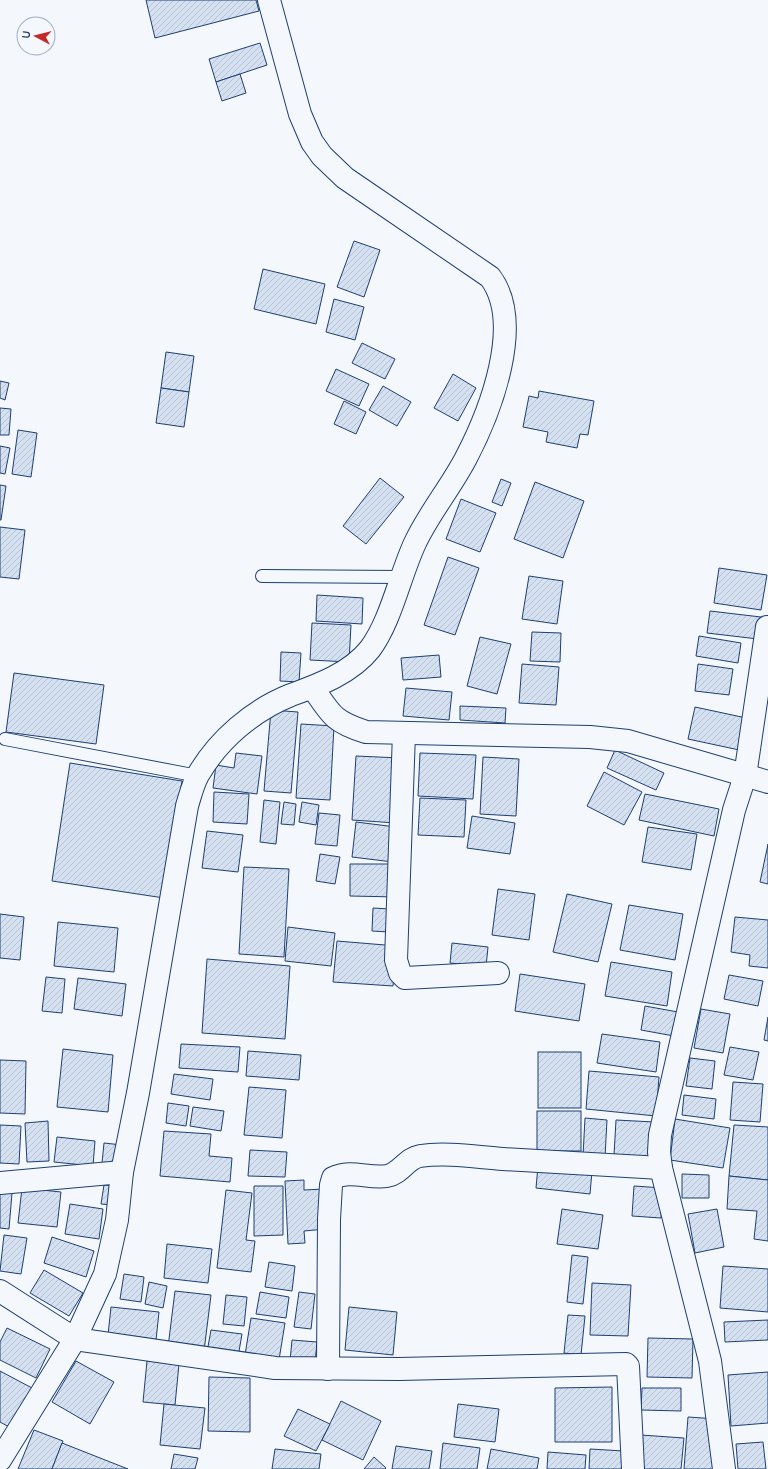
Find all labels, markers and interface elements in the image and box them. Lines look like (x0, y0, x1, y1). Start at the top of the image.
north arrow (16, 16, 56, 56)
text: U (19, 30, 33, 39)

